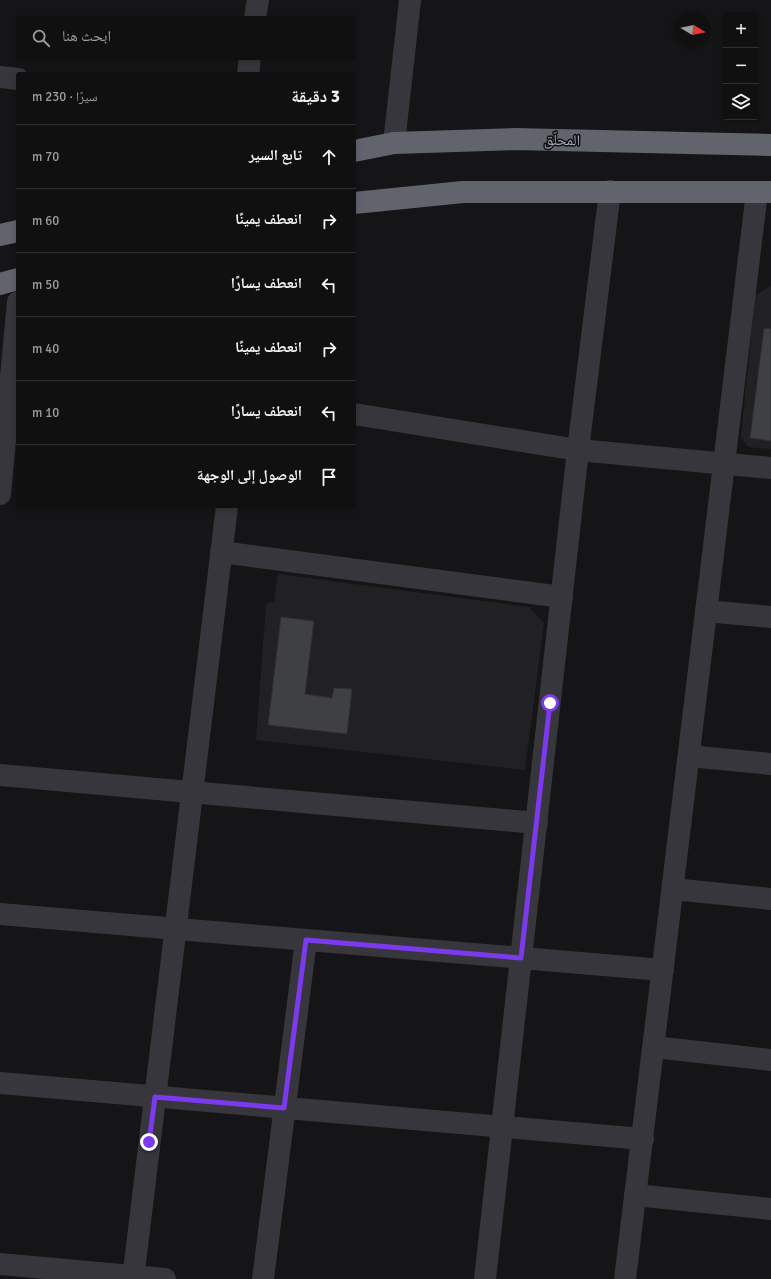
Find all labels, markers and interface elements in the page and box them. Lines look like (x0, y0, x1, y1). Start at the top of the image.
north arrow (675, 12, 711, 48)
map controls (723, 12, 759, 120)
button: + (723, 12, 759, 48)
search box (16, 16, 356, 60)
icon: search (30, 27, 52, 49)
text: ابحث هنا (62, 27, 111, 45)
button: − (723, 48, 759, 84)
button: layers (723, 84, 759, 120)
text: 3 دقيقة (291, 86, 340, 107)
text: سيرًا · 230 m (32, 89, 98, 105)
street label: المحلّق (544, 131, 580, 150)
text: تابع السير (249, 146, 302, 164)
icon: ahead (318, 146, 340, 168)
text: 70 m (32, 149, 59, 165)
text: انعطف يمينًا (235, 210, 302, 228)
icon: right (318, 210, 340, 232)
text: 60 m (32, 213, 59, 229)
text: انعطف يسارًا (231, 274, 302, 292)
icon: left (318, 274, 340, 296)
text: 50 m (32, 277, 59, 293)
text: انعطف يمينًا (235, 338, 302, 356)
icon: right (318, 338, 340, 360)
text: 40 m (32, 341, 59, 357)
text: انعطف يسارًا (231, 402, 302, 420)
icon: left (318, 402, 340, 424)
text: 10 m (32, 405, 59, 421)
text: الوصول إلى الوجهة (197, 466, 302, 484)
icon: arrive (318, 466, 340, 488)
route start (541, 694, 559, 712)
route end (140, 1133, 158, 1151)

